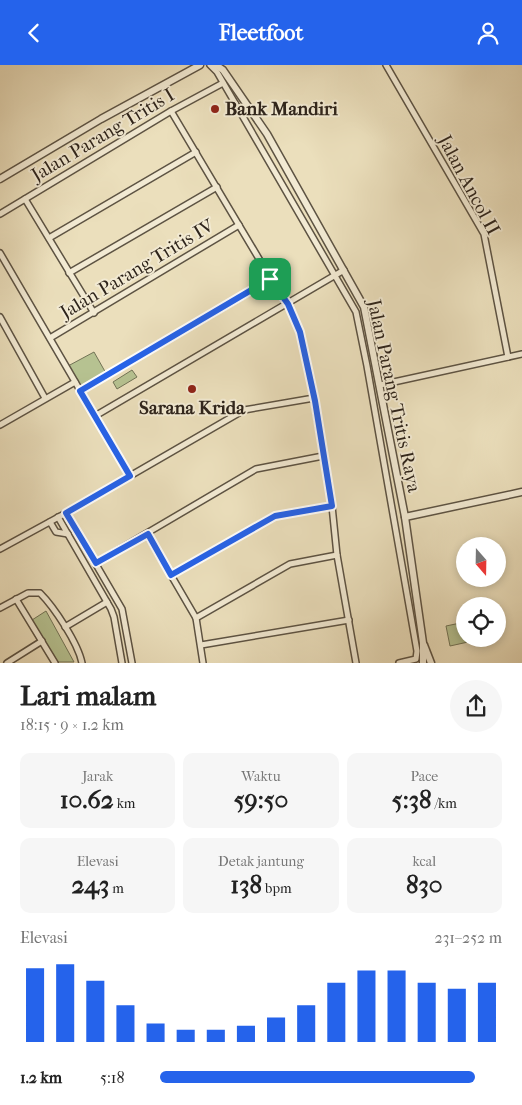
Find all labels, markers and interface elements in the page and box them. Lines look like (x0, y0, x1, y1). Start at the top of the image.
icon: back (20, 19, 48, 47)
icon: person (474, 19, 502, 47)
text: Fleetfoot (219, 20, 303, 46)
street label: Jalan Parang Tritis I (26, 84, 178, 187)
place label: Bank Mandiri (225, 98, 338, 120)
marker: Bank Mandiri (209, 103, 221, 115)
street label: Jalan Ancol II (433, 130, 505, 239)
street label: Jalan Parang Tritis IV (55, 214, 218, 325)
pin (249, 258, 291, 300)
icon: arrive (256, 265, 284, 293)
street label: Jalan Parang Tritis Raya (362, 296, 425, 495)
marker: Sarana Krida (186, 383, 198, 395)
place label: Sarana Krida (139, 397, 246, 419)
north arrow (456, 537, 506, 587)
map controls (456, 537, 506, 647)
button: locate (456, 597, 506, 647)
text: Lari malam (20, 679, 156, 712)
button: share (450, 680, 502, 732)
text: 18:15 · 9 × 1.2 km (20, 715, 124, 734)
text: Jarak (82, 768, 113, 785)
text: Waktu (241, 768, 281, 785)
text: Pace (410, 768, 438, 785)
text: 10.62 (60, 785, 114, 814)
text: 59:50 (234, 785, 288, 814)
text: 5:38 (392, 785, 432, 814)
text: km (114, 795, 135, 812)
text: /km (432, 795, 457, 812)
text: Elevasi (77, 853, 119, 870)
text: Detak jantung (218, 853, 304, 870)
text: kcal (413, 853, 436, 870)
text: 243 (71, 870, 109, 899)
text: 138 (230, 870, 262, 899)
text: 830 (406, 870, 443, 899)
text: m (109, 880, 124, 897)
text: bpm (262, 880, 292, 897)
text: Elevasi (20, 928, 68, 947)
text: 231–252 m (434, 928, 502, 947)
text: 1.2 km (20, 1068, 62, 1087)
text: 5:18 (100, 1068, 125, 1087)

